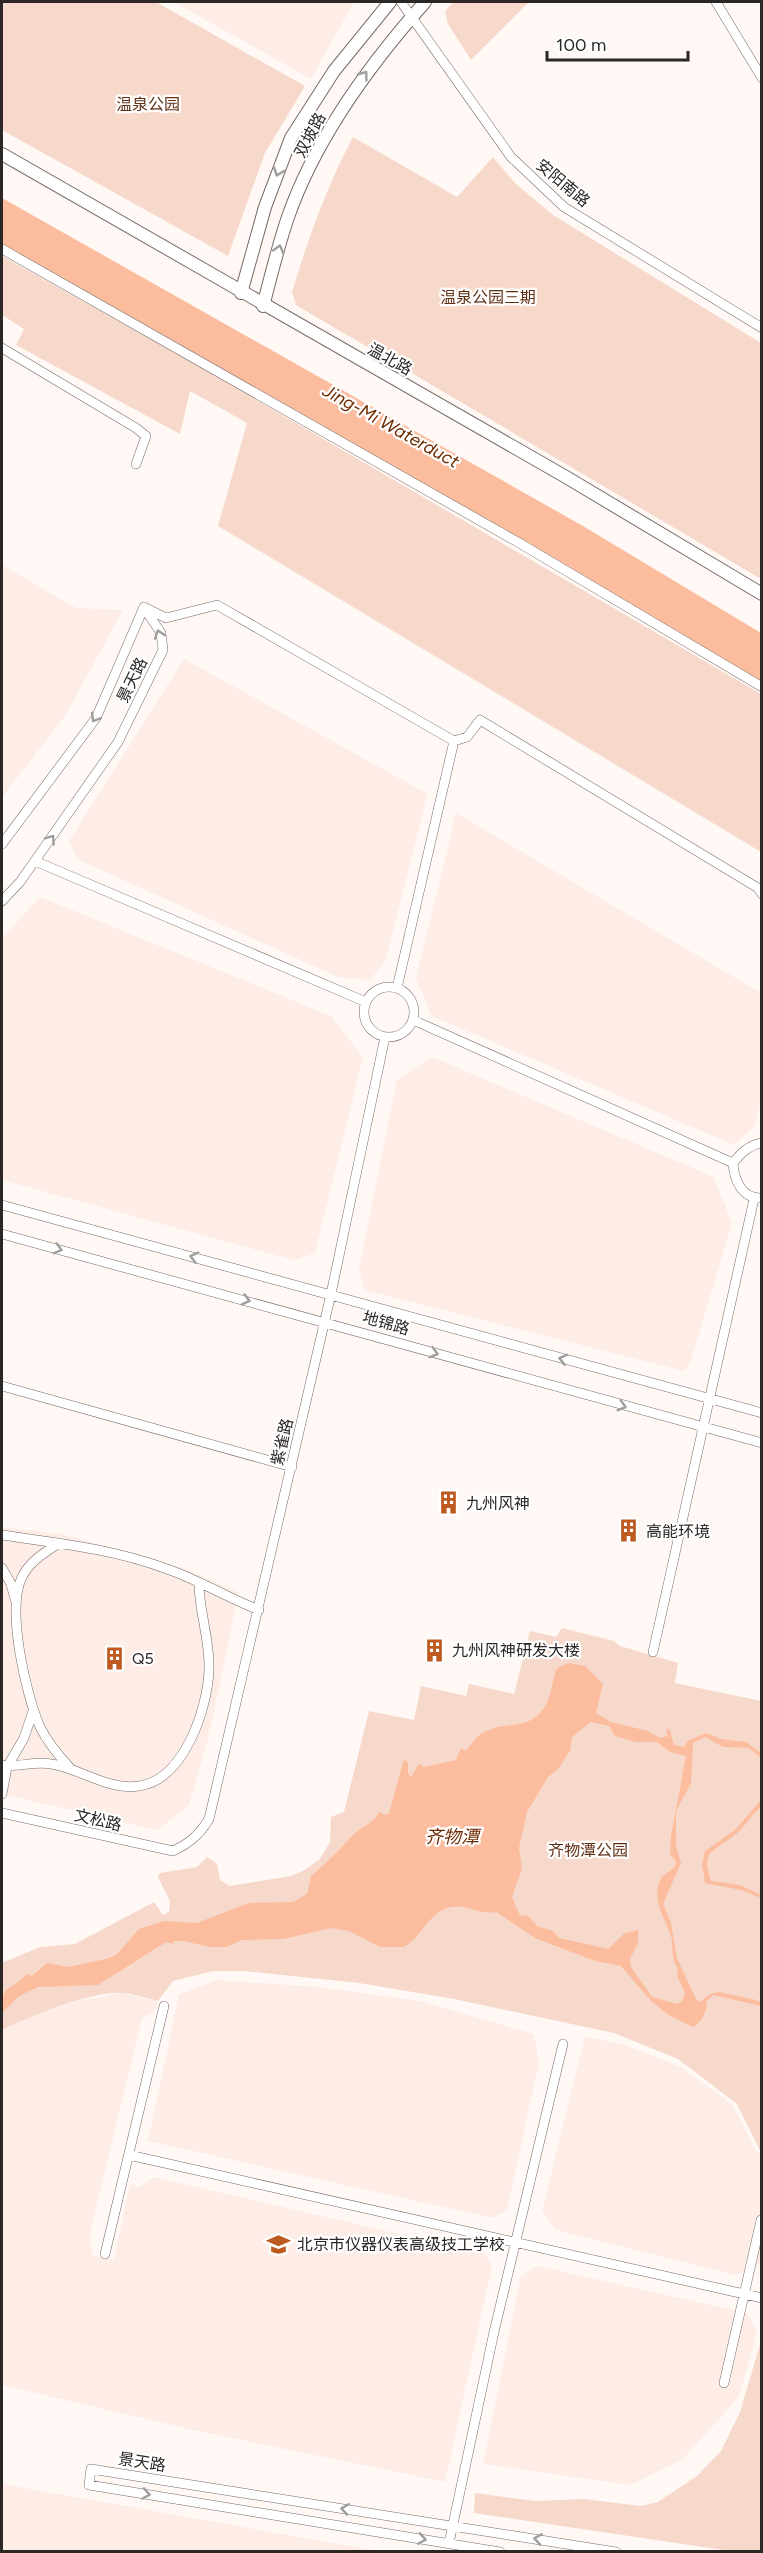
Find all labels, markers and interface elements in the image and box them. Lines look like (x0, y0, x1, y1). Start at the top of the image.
scale bar (547, 24, 688, 62)
text: 100 m (556, 34, 606, 56)
one-way arrow (357, 71, 368, 82)
park label: 温泉公园 (116, 95, 180, 114)
street label: 双坡路 (290, 109, 330, 161)
street label: 安阳南路 (532, 155, 594, 211)
one-way arrow (273, 166, 286, 177)
one-way arrow (272, 245, 284, 255)
park label: 温泉公园三期 (440, 288, 536, 307)
street label: 温北路 (364, 339, 416, 379)
water label: Jing-Mi Waterduct (318, 379, 463, 473)
one-way arrow (154, 630, 166, 640)
street label: 景天路 (113, 654, 151, 706)
one-way arrow (90, 712, 102, 722)
one-way arrow (44, 835, 55, 846)
one-way arrow (52, 1242, 63, 1254)
one-way arrow (189, 1252, 200, 1264)
one-way arrow (240, 1293, 251, 1305)
street label: 地锦路 (360, 1307, 412, 1339)
one-way arrow (429, 1345, 439, 1358)
one-way arrow (558, 1353, 568, 1366)
one-way arrow (616, 1399, 626, 1411)
street label: 紫雀路 (267, 1416, 297, 1468)
building icon: 九州风神 (435, 1490, 461, 1516)
place label: 九州风神 (466, 1494, 530, 1513)
building icon: 高能环境 (615, 1518, 641, 1544)
place label: 高能环境 (646, 1522, 710, 1541)
building icon: 九州风神研发大楼 (421, 1637, 447, 1663)
place label: 九州风神研发大楼 (452, 1641, 580, 1660)
building icon: Q5 (101, 1645, 127, 1671)
place label: Q5 (132, 1649, 154, 1668)
street label: 文松路 (72, 1805, 124, 1835)
water label: 齐物潭 (425, 1826, 482, 1848)
park label: 齐物潭公园 (548, 1841, 628, 1860)
school or university icon: 北京市仪器仪表高级技工学校 (266, 2231, 292, 2257)
place label: 北京市仪器仪表高级技工学校 (297, 2235, 505, 2254)
street label: 景天路 (117, 2449, 167, 2475)
one-way arrow (142, 2488, 151, 2500)
one-way arrow (341, 2503, 350, 2515)
one-way arrow (416, 2532, 426, 2545)
one-way arrow (533, 2533, 543, 2546)

